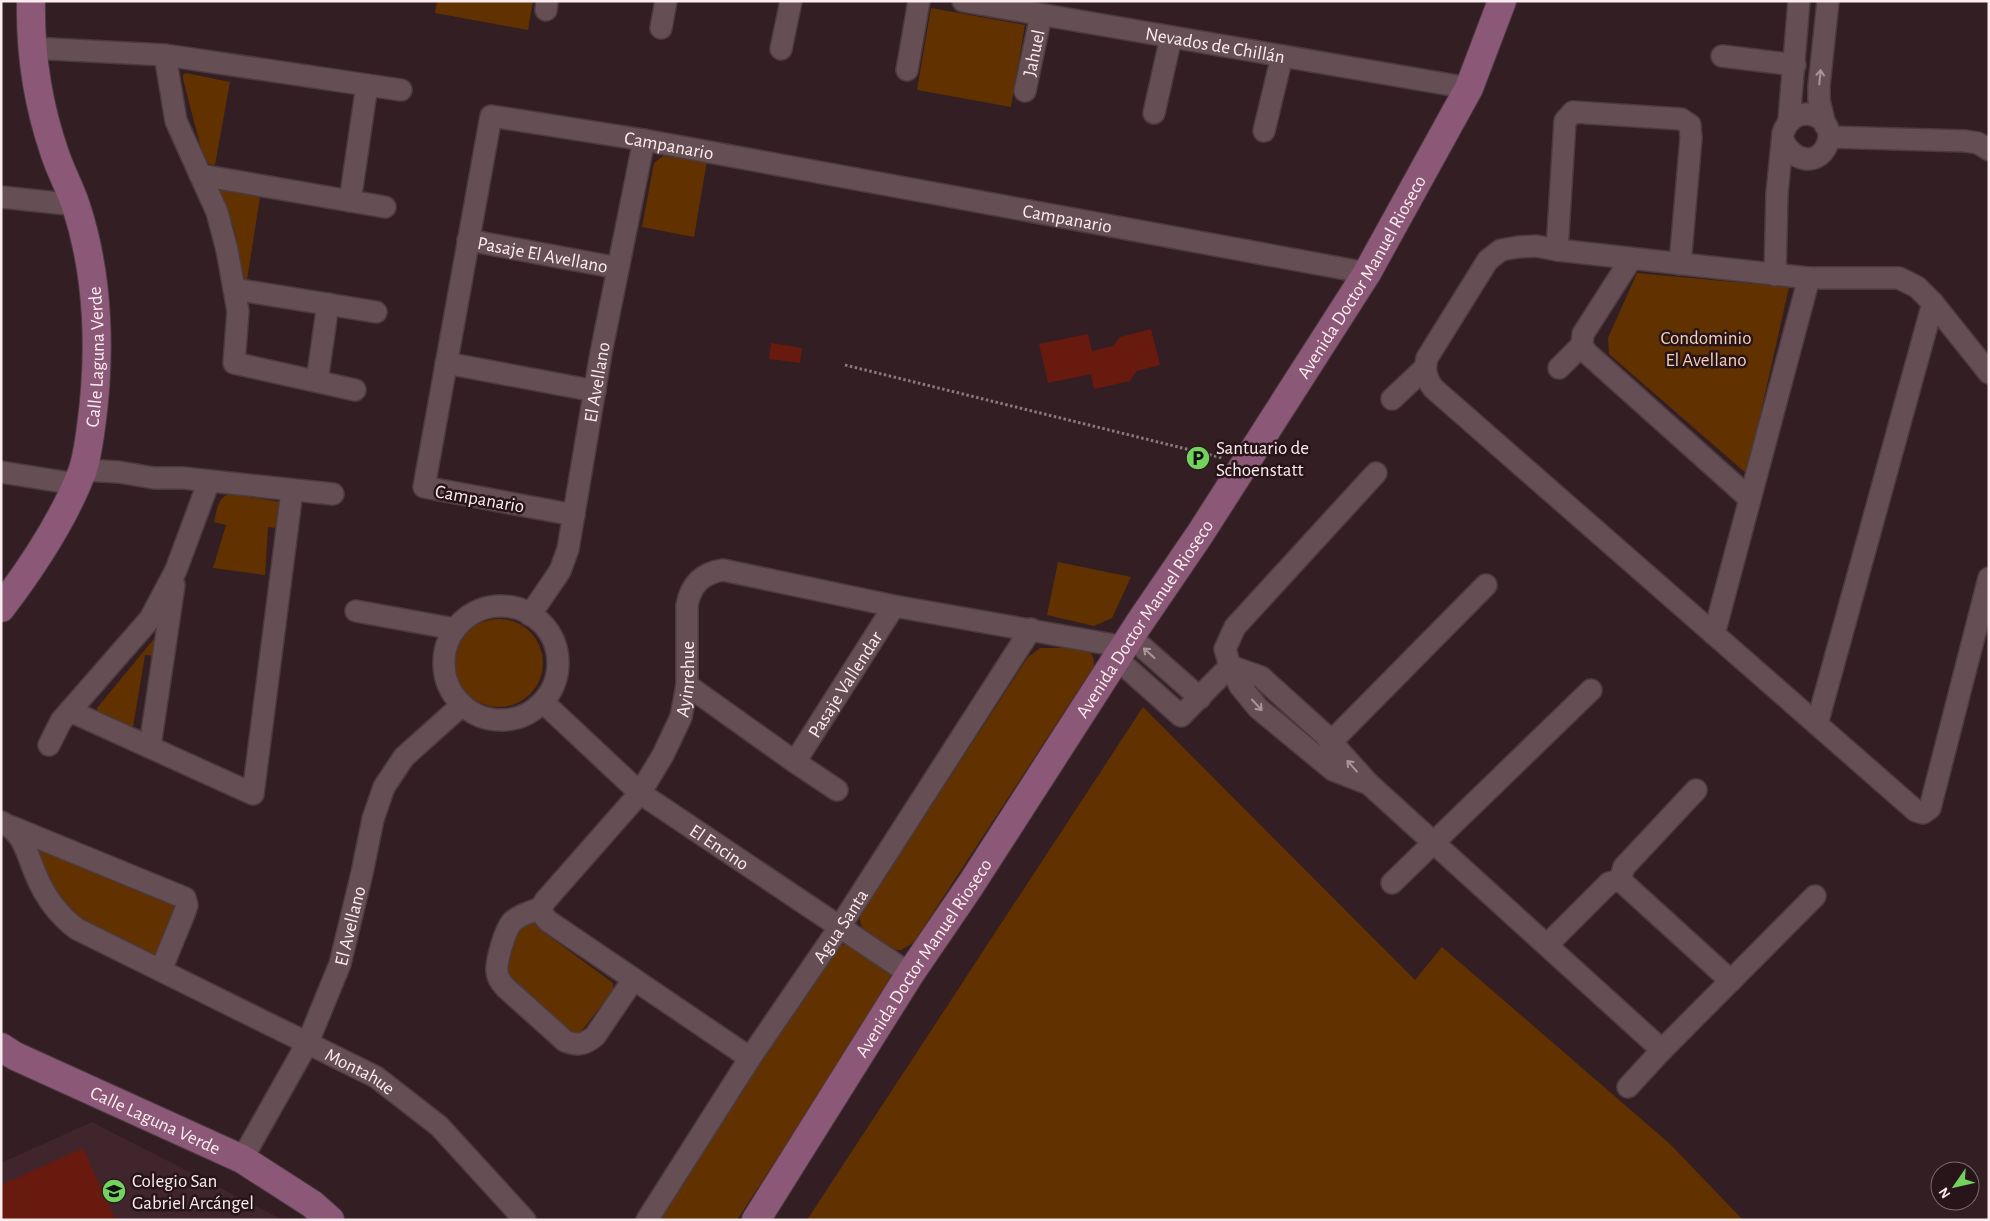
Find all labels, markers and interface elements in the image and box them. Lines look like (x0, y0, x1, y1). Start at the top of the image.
street label: Nevados de Chillán (1144, 25, 1286, 67)
street label: Jahuel (1020, 28, 1049, 78)
one-way arrow (1815, 69, 1825, 85)
street label: Campanario (623, 129, 715, 164)
street label: Avenida Doctor Manuel Rioseco (1294, 172, 1430, 382)
street label: Campanario (1021, 202, 1113, 237)
street label: Pasaje El Avellano (476, 234, 609, 277)
street label: Calle Laguna Verde (83, 286, 108, 429)
park label: Condominio El Avellano (1661, 329, 1751, 370)
street label: El Avellano (581, 340, 614, 424)
place label: Santuario de Schoenstatt (1216, 439, 1309, 480)
parking icon: Santuario de Schoenstatt (1185, 445, 1211, 471)
street label: Campanario (434, 482, 526, 517)
street label: Avenida Doctor Manuel Rioseco (1073, 517, 1217, 721)
street label: Pasaje Vallendar (805, 628, 886, 741)
street label: Ayinrehue (673, 641, 698, 719)
one-way arrow (1143, 647, 1156, 659)
one-way arrow (1251, 699, 1263, 712)
one-way arrow (1346, 759, 1358, 772)
street label: El Encino (686, 821, 752, 874)
street label: Avenida Doctor Manuel Rioseco (852, 856, 996, 1061)
street label: El Avellano (332, 884, 369, 968)
street label: Agua Santa (810, 886, 872, 967)
street label: Montahue (322, 1045, 398, 1099)
street label: Calle Laguna Verde (87, 1083, 223, 1159)
north arrow (1930, 1161, 1980, 1211)
place label: Colegio San Gabriel Arcángel (132, 1172, 254, 1213)
school or university icon: Colegio San Gabriel Arcángel (101, 1178, 127, 1204)
text: N (1937, 1185, 1954, 1201)

